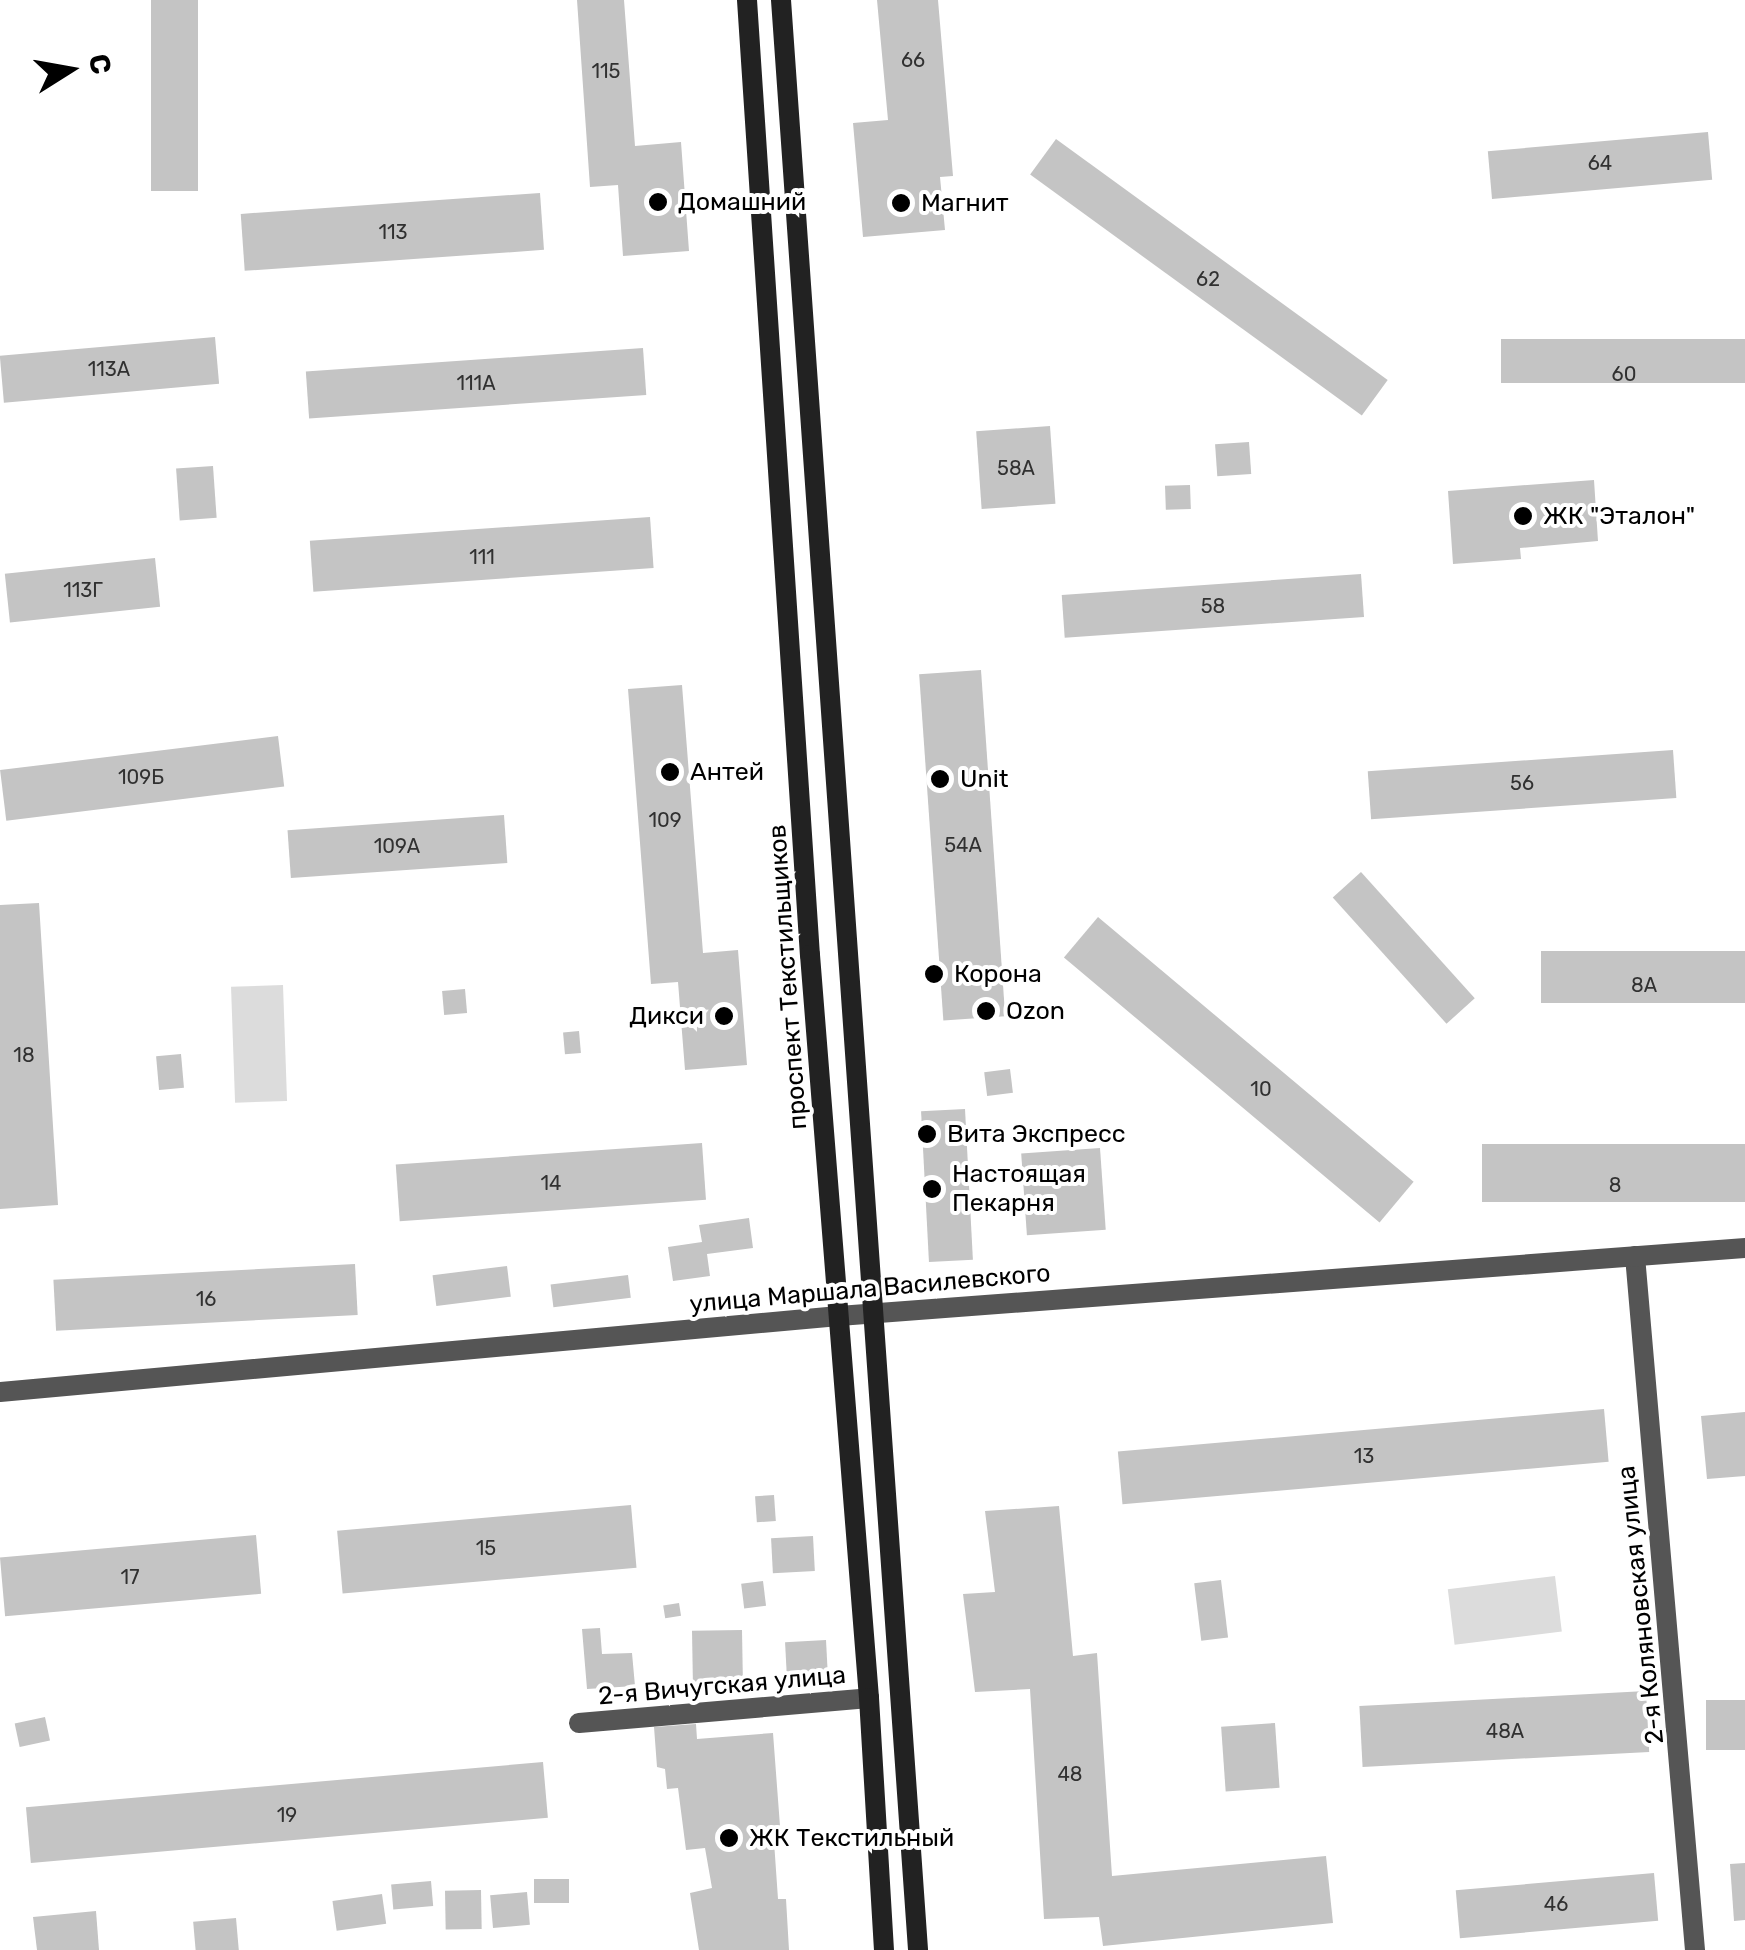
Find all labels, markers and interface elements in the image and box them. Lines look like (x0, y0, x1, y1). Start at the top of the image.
north arrow (20, 20, 120, 120)
house number: 66 (901, 48, 925, 72)
text: С (82, 51, 118, 77)
house number: 115 (592, 59, 620, 83)
house number: 64 (1588, 151, 1612, 175)
place label: Домашний (678, 187, 806, 217)
place label: Магнит (921, 188, 1009, 218)
marker: Домашний (647, 191, 669, 213)
marker: Магнит (890, 192, 912, 214)
house number: 113 (378, 220, 408, 244)
house number: 62 (1196, 267, 1220, 291)
house number: 113А (88, 357, 130, 381)
house number: 60 (1612, 362, 1636, 386)
house number: 111А (456, 371, 496, 395)
house number: 58А (997, 456, 1035, 480)
place label: ЖК "Эталон" (1543, 501, 1695, 531)
marker: ЖК "Эталон" (1512, 505, 1534, 527)
house number: 111 (469, 545, 495, 569)
house number: 113Г (63, 578, 103, 602)
house number: 58 (1201, 594, 1225, 618)
place label: Антей (690, 757, 764, 787)
marker: Антей (659, 761, 681, 783)
place label: Unit (960, 764, 1008, 794)
house number: 109Б (118, 765, 164, 789)
marker: Unit (929, 768, 951, 790)
house number: 56 (1510, 771, 1534, 795)
house number: 109 (648, 808, 682, 832)
street label: проспект Текстильщиков (762, 823, 814, 1131)
house number: 54А (944, 833, 982, 857)
house number: 109А (374, 834, 420, 858)
place label: Корона (954, 959, 1042, 989)
marker: Корона (923, 963, 945, 985)
house number: 8А (1631, 973, 1657, 997)
place label: Ozon (1006, 996, 1065, 1026)
marker: Ozon (975, 1000, 997, 1022)
place label: Дикси (629, 1001, 704, 1031)
marker: Дикси (713, 1005, 735, 1027)
house number: 18 (13, 1043, 35, 1067)
house number: 10 (1250, 1077, 1272, 1101)
place label: Вита Экспресс (947, 1119, 1126, 1149)
marker: Вита Экспресс (916, 1123, 938, 1145)
place label: Настоящая Пекарня (952, 1160, 1086, 1219)
house number: 14 (541, 1171, 561, 1195)
house number: 8 (1609, 1173, 1621, 1197)
marker: Настоящая Пекарня (921, 1178, 943, 1200)
street label: улица Маршала Василевского (688, 1258, 1052, 1320)
house number: 16 (196, 1287, 216, 1311)
house number: 13 (1354, 1444, 1374, 1468)
street label: 2-я Коляновская улица (1611, 1464, 1671, 1746)
house number: 15 (476, 1536, 496, 1560)
house number: 17 (121, 1565, 139, 1589)
street label: 2-я Вичугская улица (597, 1660, 847, 1712)
house number: 48А (1486, 1719, 1524, 1743)
house number: 48 (1057, 1762, 1083, 1786)
house number: 19 (277, 1803, 297, 1827)
place label: ЖК Текстильный (749, 1823, 954, 1853)
marker: ЖК Текстильный (718, 1827, 740, 1849)
house number: 46 (1544, 1892, 1568, 1916)

